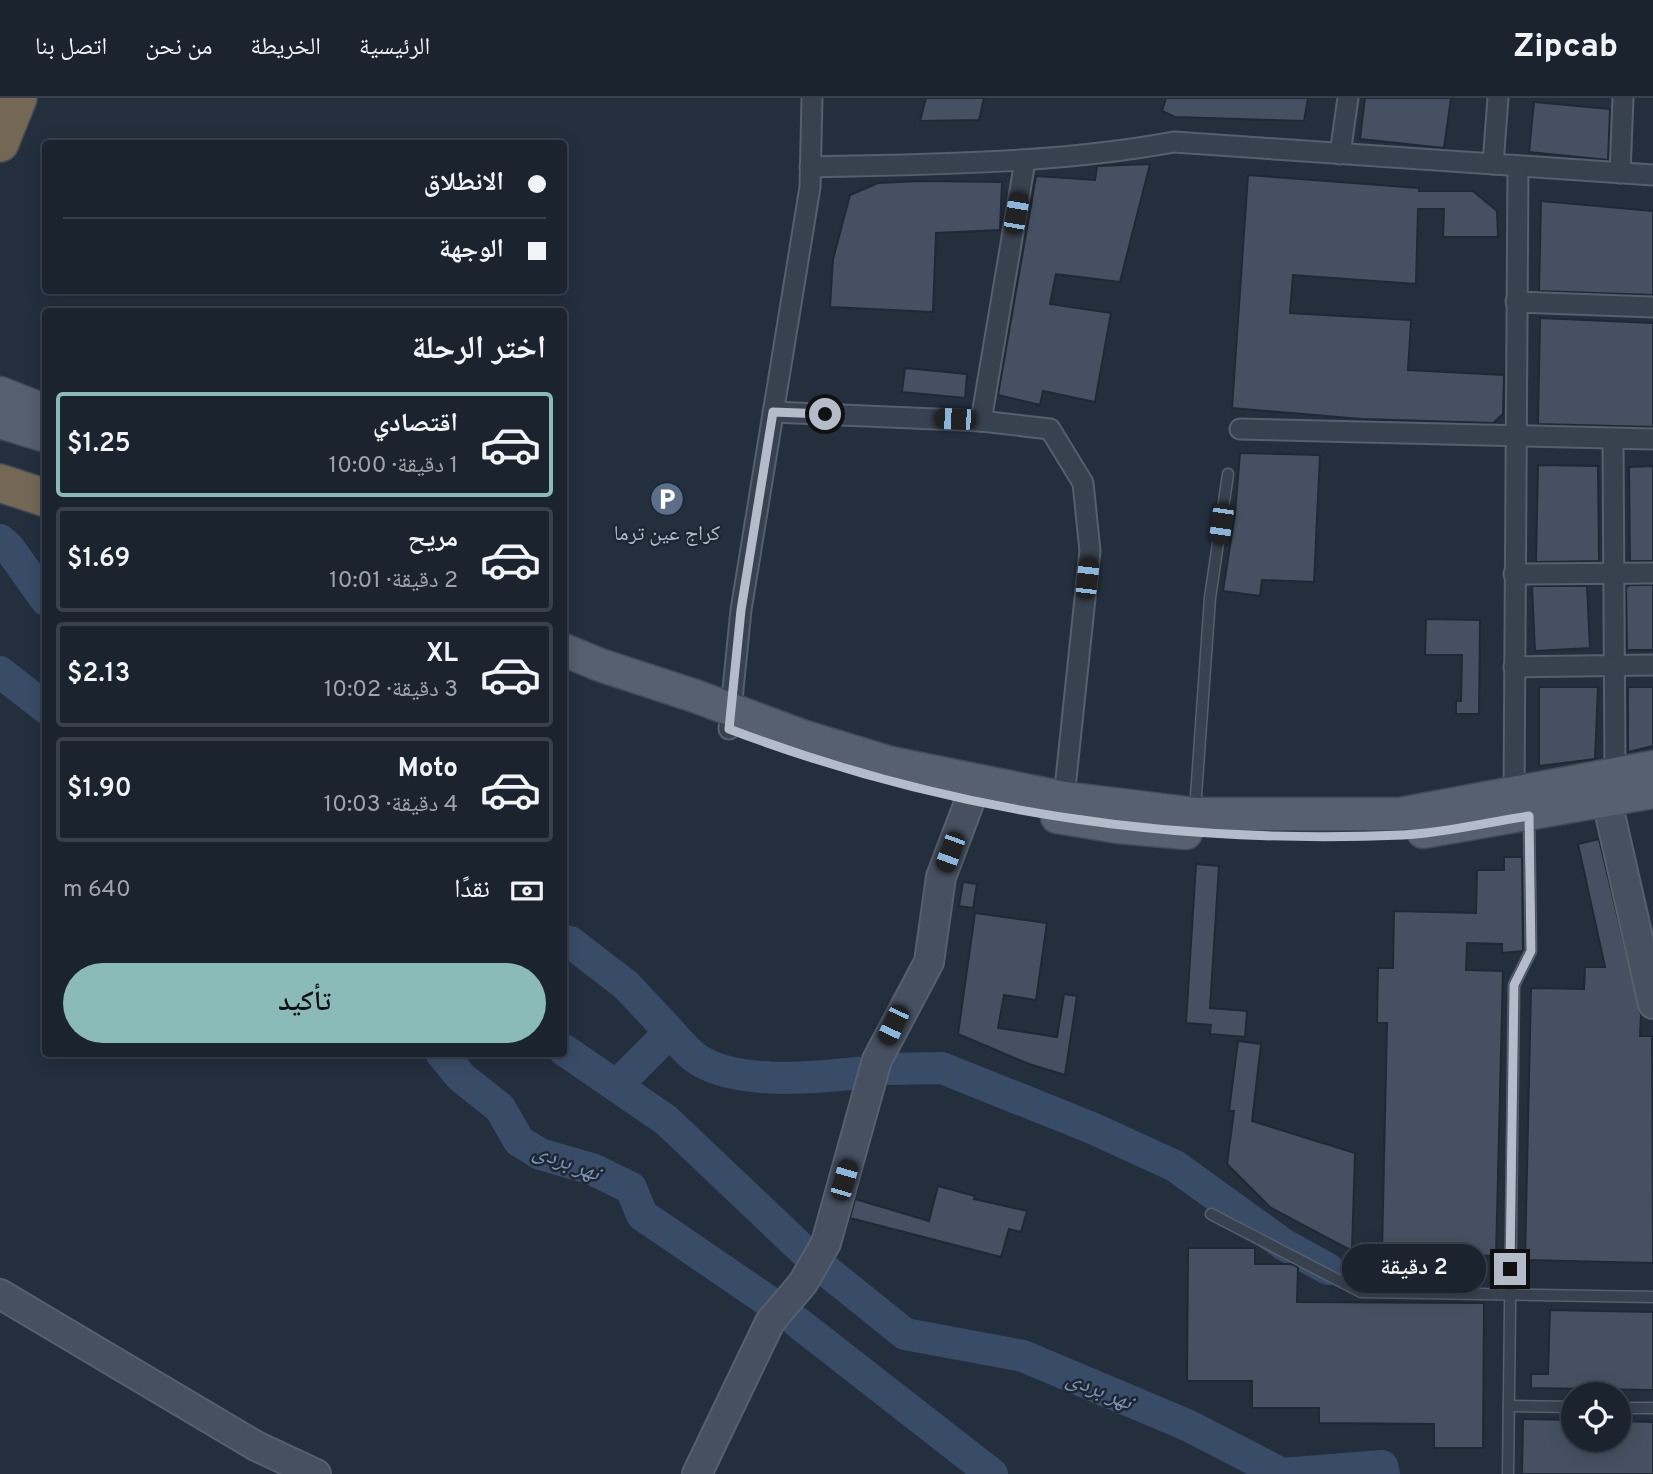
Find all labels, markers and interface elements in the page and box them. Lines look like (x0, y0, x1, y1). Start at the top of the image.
text: Zipcab (1513, 27, 1618, 69)
text: اتصل بنا (35, 33, 107, 63)
text: من نحن (145, 33, 212, 63)
text: الخريطة (250, 33, 321, 63)
text: الرئيسية (359, 33, 430, 63)
text: الانطلاق (424, 167, 504, 200)
car (1003, 190, 1030, 236)
text: الوجهة (439, 234, 504, 267)
text: اختر الرحلة (412, 330, 546, 370)
route start (809, 398, 841, 430)
text: اقتصادي (373, 408, 458, 441)
car (934, 408, 977, 430)
icon: car (479, 413, 542, 476)
text: $1.25 (67, 428, 131, 461)
text: 1 دقيقة · 10:00 (329, 452, 458, 481)
parking icon: كراج عين ترما (648, 480, 686, 518)
car (1208, 502, 1235, 546)
place label: كراج عين ترما (614, 521, 721, 548)
text: مريح (408, 523, 458, 556)
icon: car (479, 528, 542, 591)
text: $1.69 (67, 543, 130, 576)
car (1075, 556, 1100, 600)
text: 2 دقيقة · 10:01 (329, 567, 458, 596)
text: XL (426, 638, 458, 671)
icon: car (479, 643, 542, 706)
text: $2.13 (67, 658, 130, 691)
text: 3 دقيقة · 10:02 (324, 676, 458, 705)
text: Moto (398, 753, 458, 786)
icon: car (479, 758, 542, 821)
text: $1.90 (67, 773, 132, 806)
text: 4 دقيقة · 10:03 (324, 791, 458, 820)
car (933, 829, 968, 875)
icon: cash (508, 872, 546, 910)
text: نقدًا (454, 874, 490, 907)
text: 640 m (63, 876, 131, 905)
button: تأكيد (63, 963, 546, 1043)
car (875, 1002, 912, 1048)
water label: نهر بردى (529, 1137, 606, 1190)
car (829, 1157, 860, 1203)
callout: 2 دقيقة (1342, 1244, 1486, 1294)
route end (1494, 1253, 1526, 1285)
text: 2 دقيقة (1380, 1254, 1448, 1283)
water label: نهر بردى (1062, 1364, 1139, 1419)
map controls (1561, 1382, 1631, 1452)
button: locate (1561, 1382, 1631, 1452)

